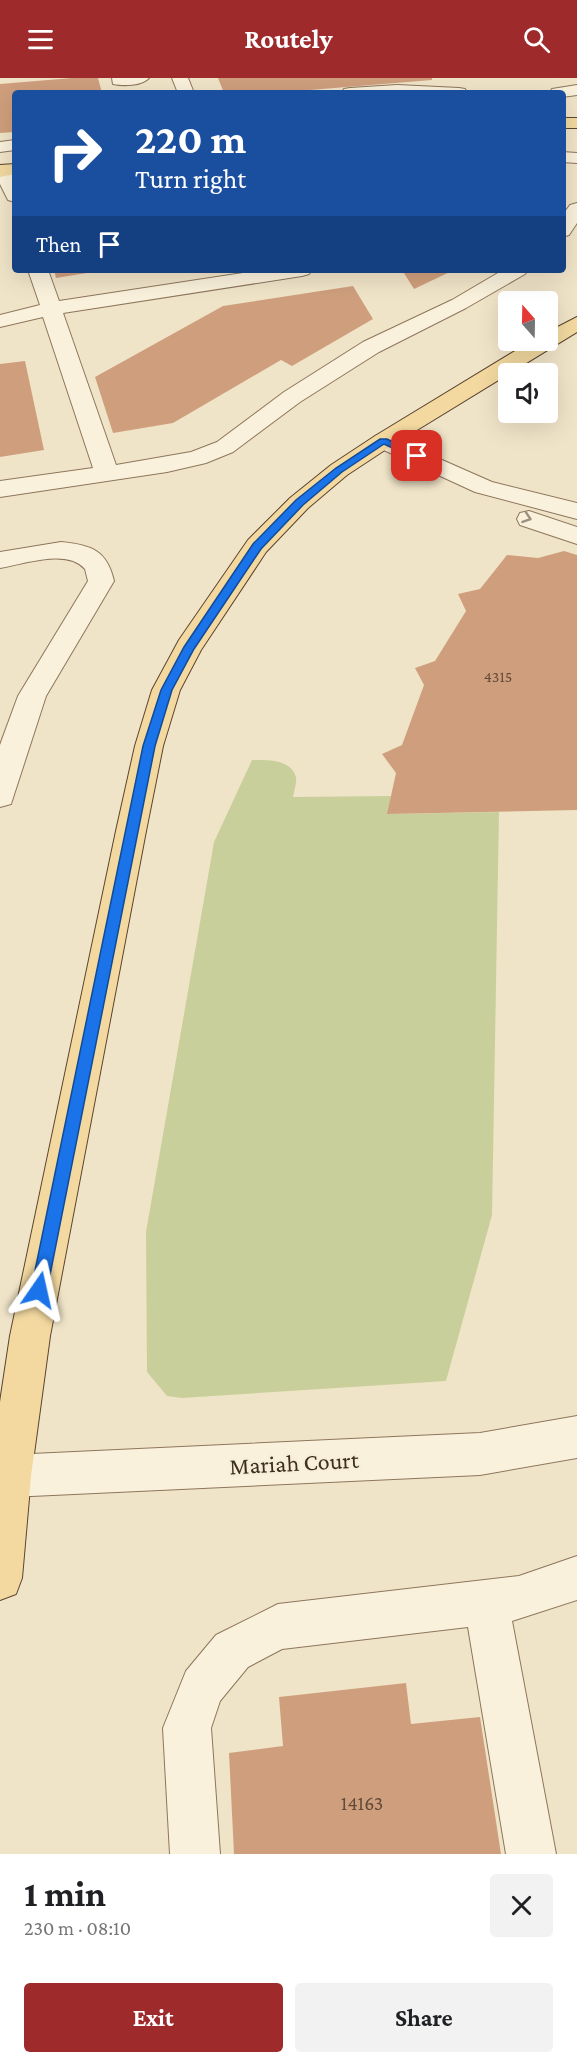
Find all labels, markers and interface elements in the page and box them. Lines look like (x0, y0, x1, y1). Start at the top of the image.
icon: menu (24, 23, 57, 56)
icon: search (520, 23, 553, 56)
text: Routely (244, 24, 333, 54)
icon: right (36, 114, 114, 192)
text: 220 m (135, 115, 246, 162)
text: Turn right (135, 164, 246, 194)
icon: arrive (93, 228, 126, 261)
text: Then (36, 232, 81, 257)
north arrow (498, 291, 558, 351)
map controls (498, 291, 558, 423)
button: sound (498, 363, 558, 423)
pin (391, 430, 442, 481)
icon: arrive (400, 439, 433, 472)
one-way arrow (521, 511, 531, 524)
house number: 4315 (484, 668, 512, 685)
position arrow (7, 1258, 71, 1322)
street label: Mariah Court (229, 1446, 360, 1479)
house number: 14163 (341, 1792, 383, 1814)
text: 1 min (24, 1874, 106, 1914)
button: close (490, 1874, 553, 1937)
text: 230 m · 08:10 (24, 1917, 131, 1939)
button: Exit (24, 1983, 283, 2052)
button: Share (295, 1983, 553, 2052)

